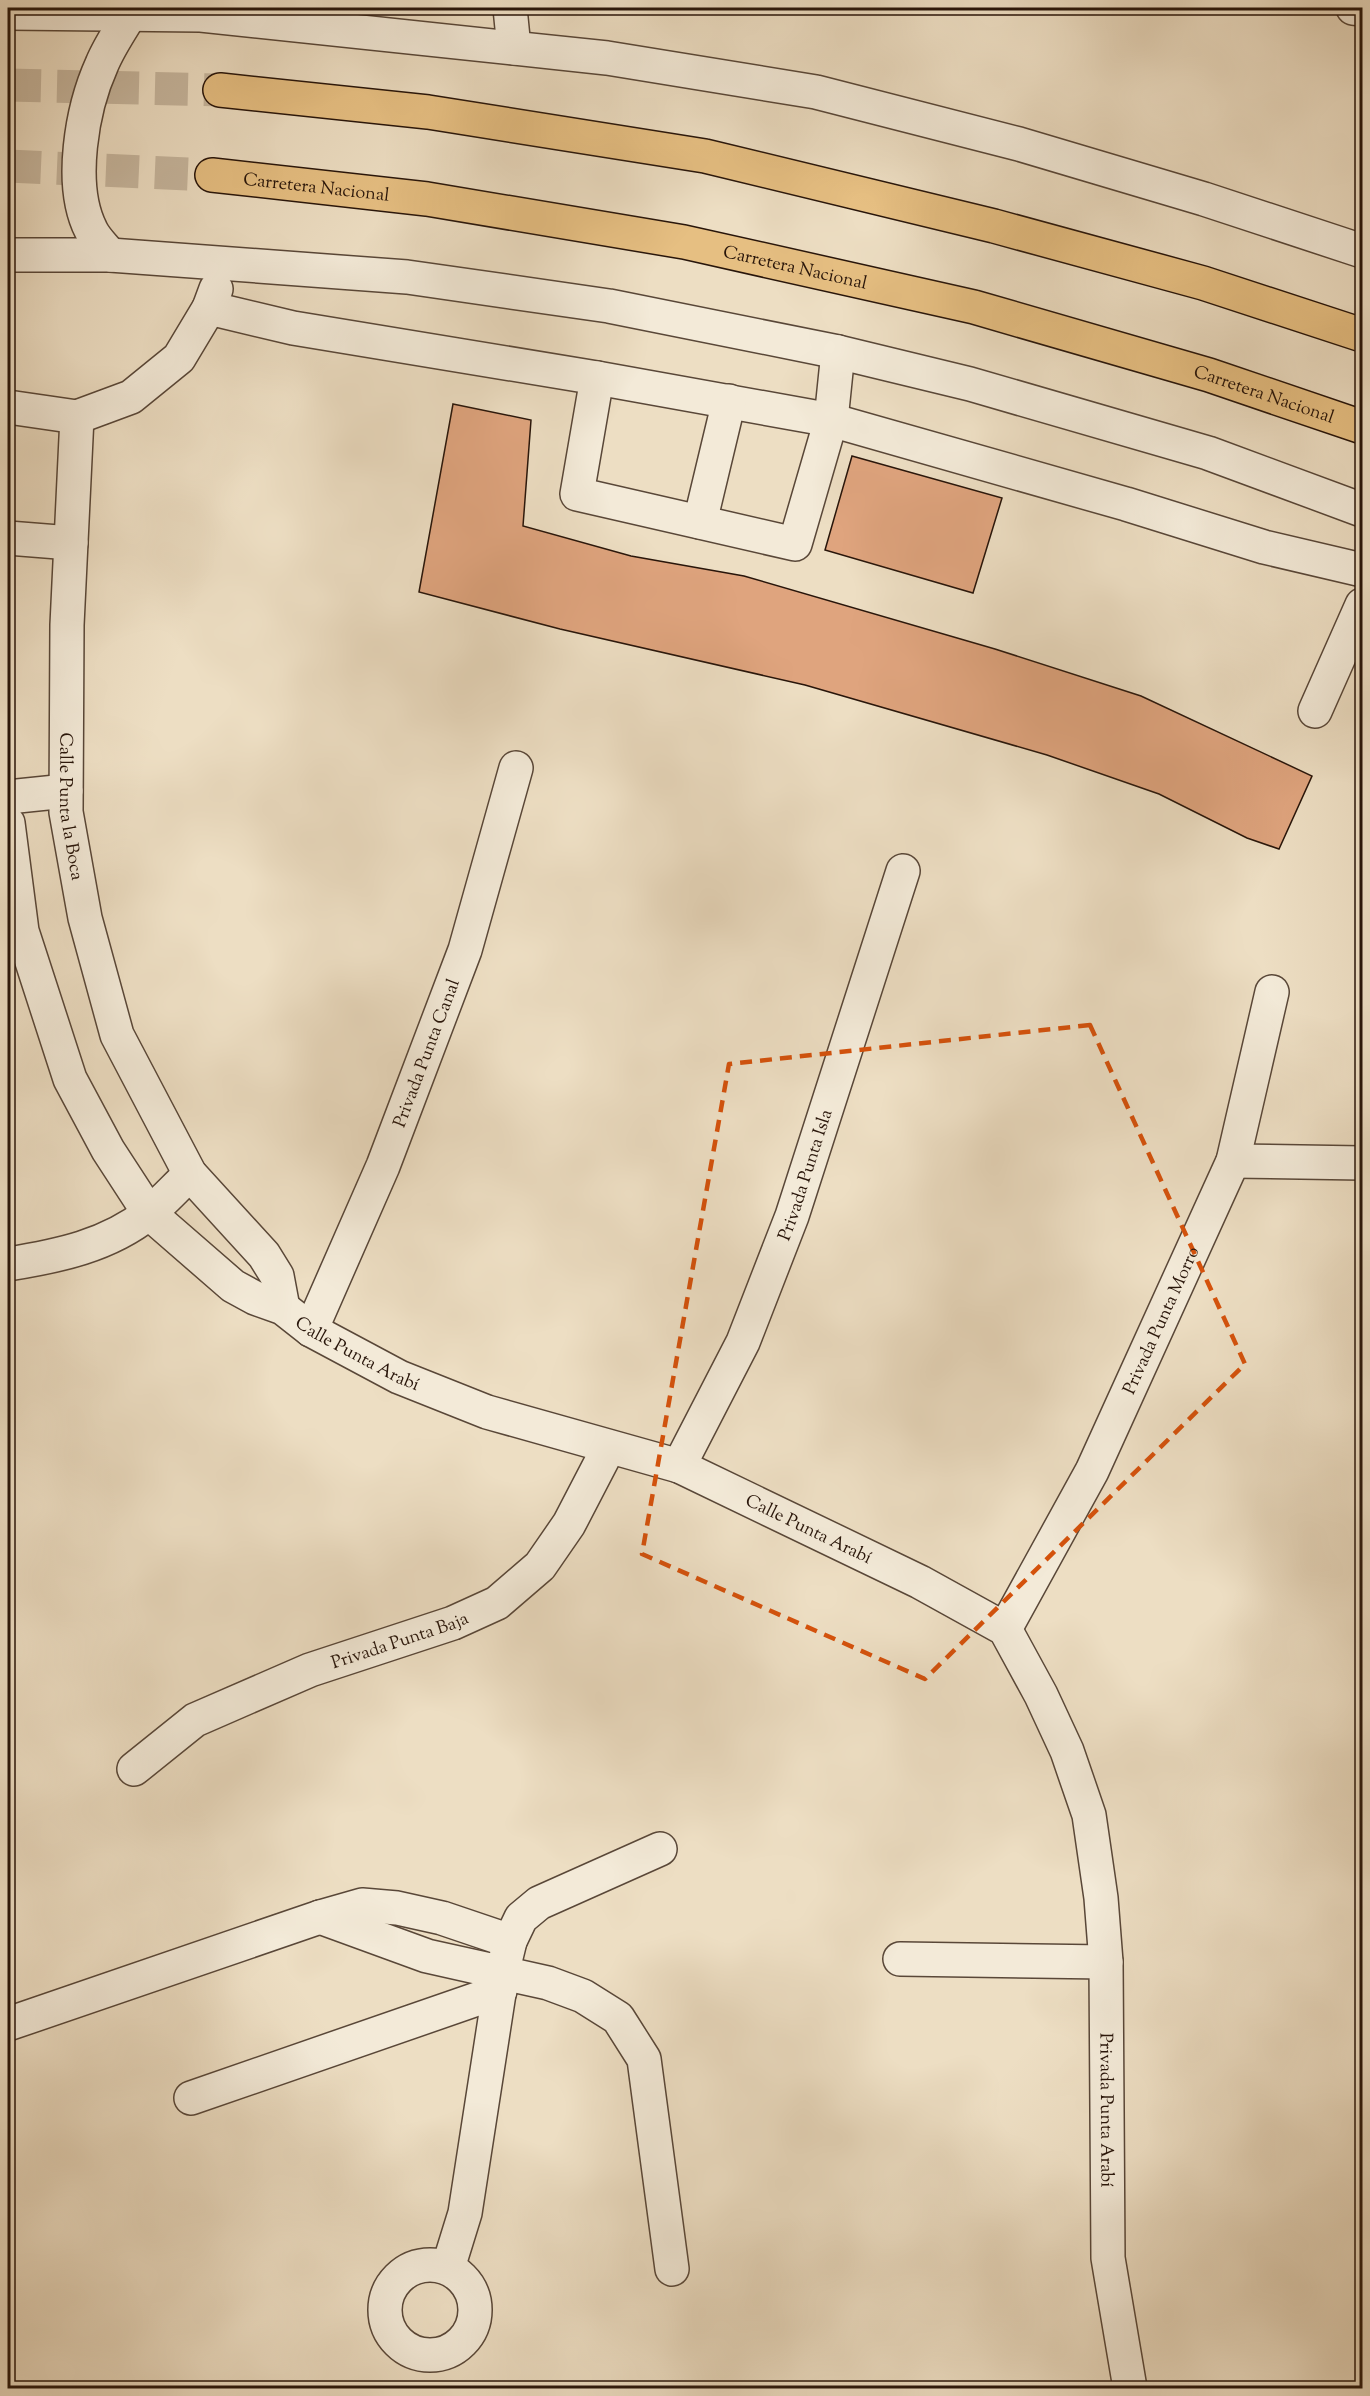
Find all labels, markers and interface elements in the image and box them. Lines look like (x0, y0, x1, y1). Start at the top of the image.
street label: Carretera Nacional (242, 168, 391, 210)
street label: Carretera Nacional (720, 240, 869, 298)
street label: Carretera Nacional (1190, 360, 1337, 432)
street label: Calle Punta la Boca (51, 732, 89, 883)
street label: Privada Punta Canal (388, 976, 468, 1132)
street label: Privada Punta Isla (773, 1106, 840, 1245)
street label: Privada Punta Morro (1117, 1243, 1207, 1399)
street label: Calle Punta Arabí (289, 1311, 423, 1399)
street label: Calle Punta Arabí (740, 1489, 876, 1572)
street label: Privada Punta Baja (328, 1607, 473, 1677)
street label: Privada Punta Arabí (1091, 2033, 1119, 2187)

